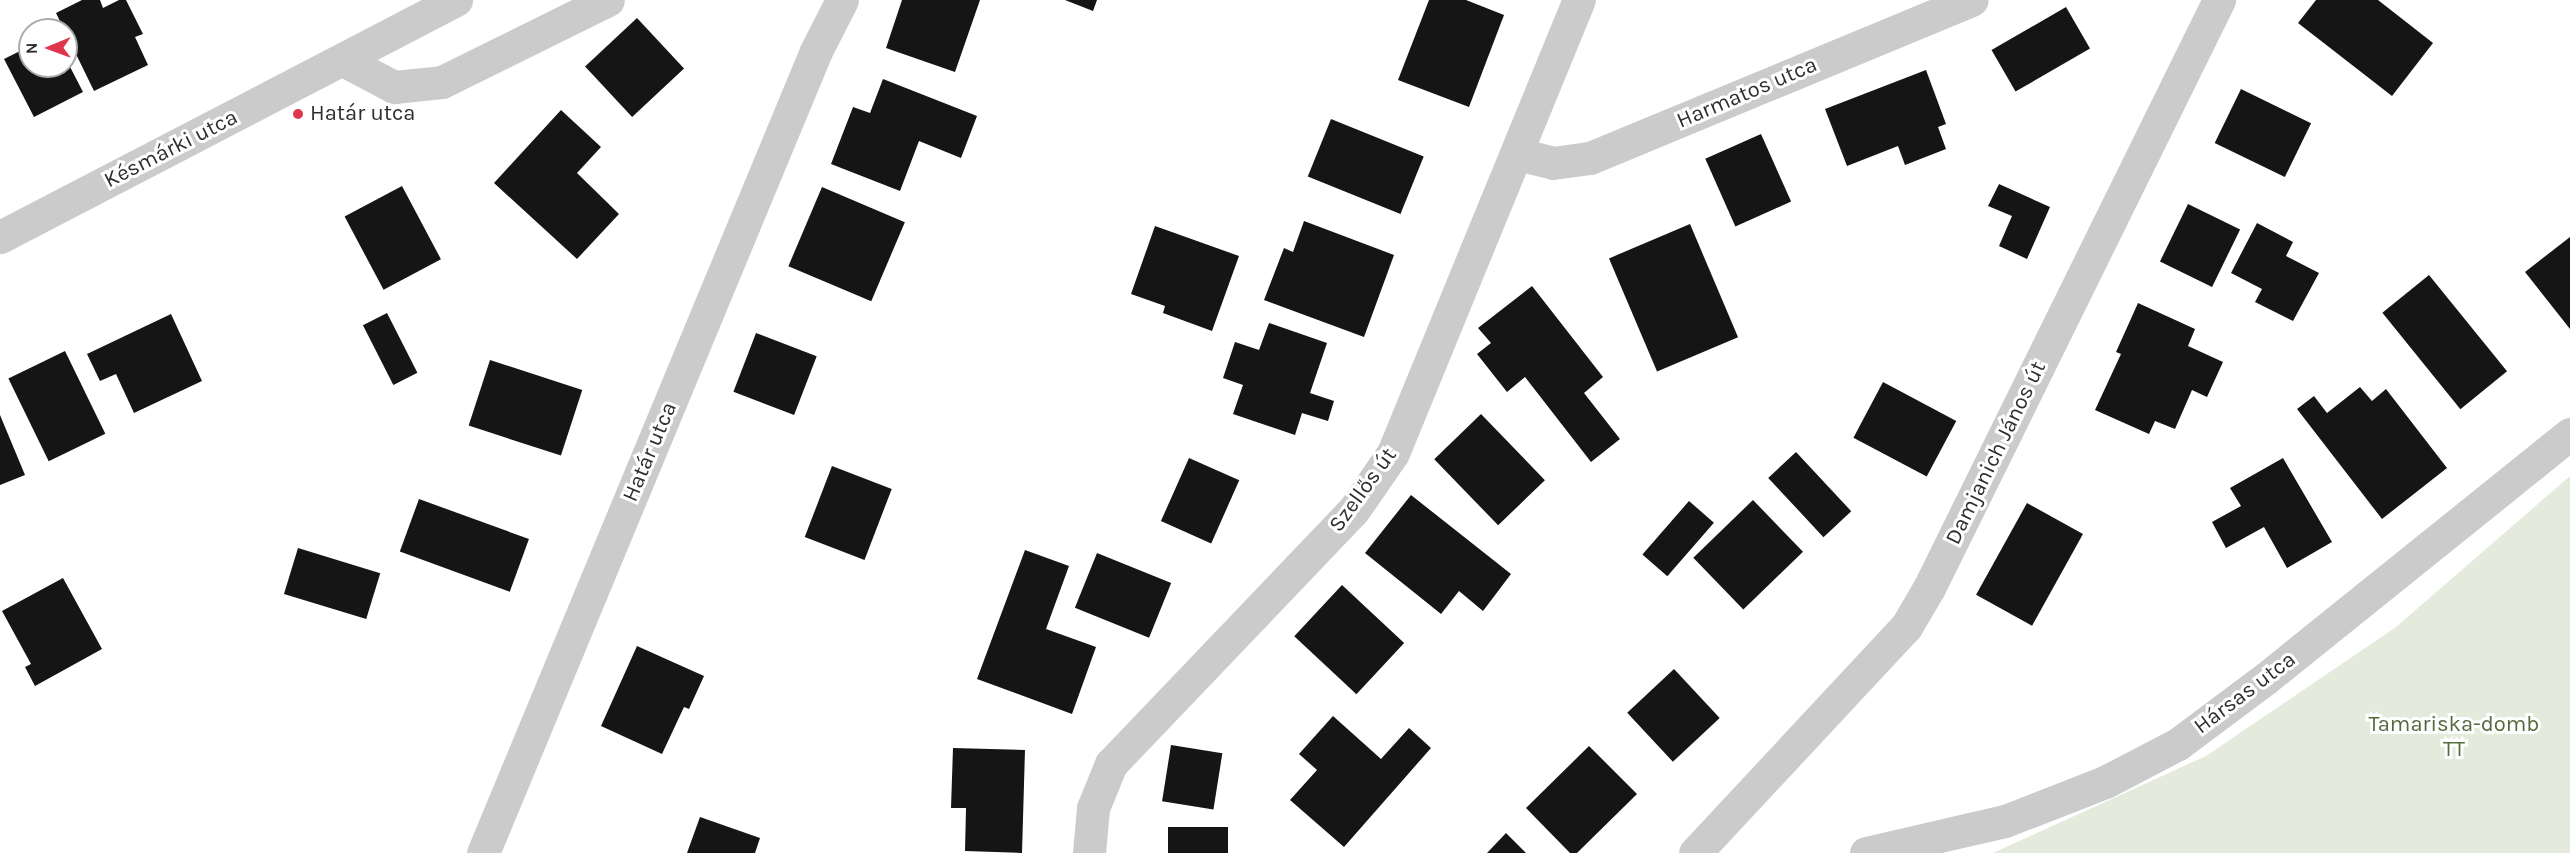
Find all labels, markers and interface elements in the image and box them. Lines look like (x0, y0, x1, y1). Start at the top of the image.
north arrow (18, 18, 78, 78)
text: N (22, 42, 41, 54)
street label: Harmatos utca (1673, 52, 1821, 134)
place label: Határ utca (310, 101, 415, 127)
street label: Késmárki utca (100, 104, 242, 194)
marker: Határ utca (291, 107, 305, 121)
street label: Damjanich János út (1940, 357, 2052, 549)
street label: Határ utca (617, 398, 683, 506)
street label: Szellős út (1324, 443, 1402, 537)
street label: Hársas utca (2189, 646, 2301, 740)
park label: Tamariska-domb TT (2369, 711, 2539, 762)

